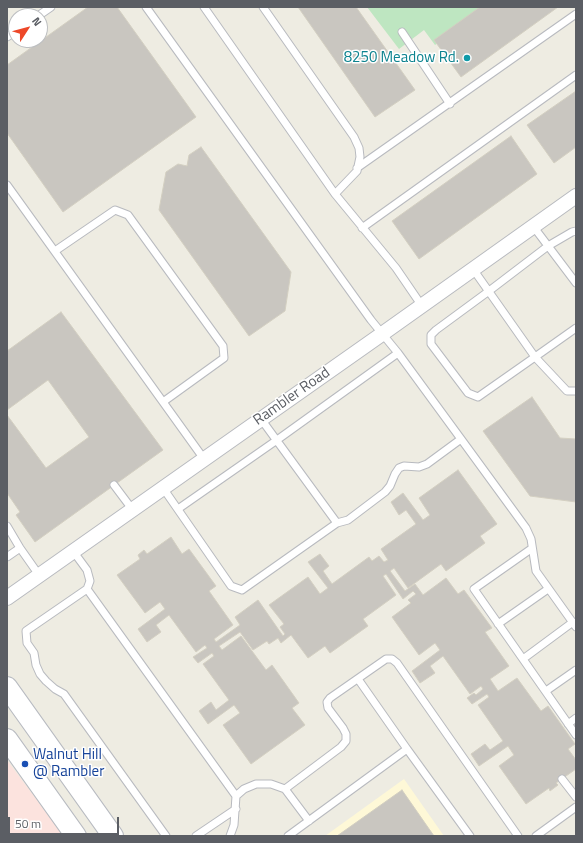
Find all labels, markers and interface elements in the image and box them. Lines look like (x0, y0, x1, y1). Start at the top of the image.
north arrow (8, 8, 48, 48)
text: N (28, 14, 46, 29)
place label: 8250 Meadow Rd. (344, 49, 459, 67)
marker: 8250 Meadow Rd. (462, 53, 472, 63)
street label: Rambler Road (250, 364, 334, 430)
place label: Walnut Hill @ Rambler (33, 746, 104, 781)
marker: Walnut Hill @ Rambler (20, 759, 30, 769)
scale bar (10, 809, 121, 835)
text: 50 m (15, 814, 41, 833)

